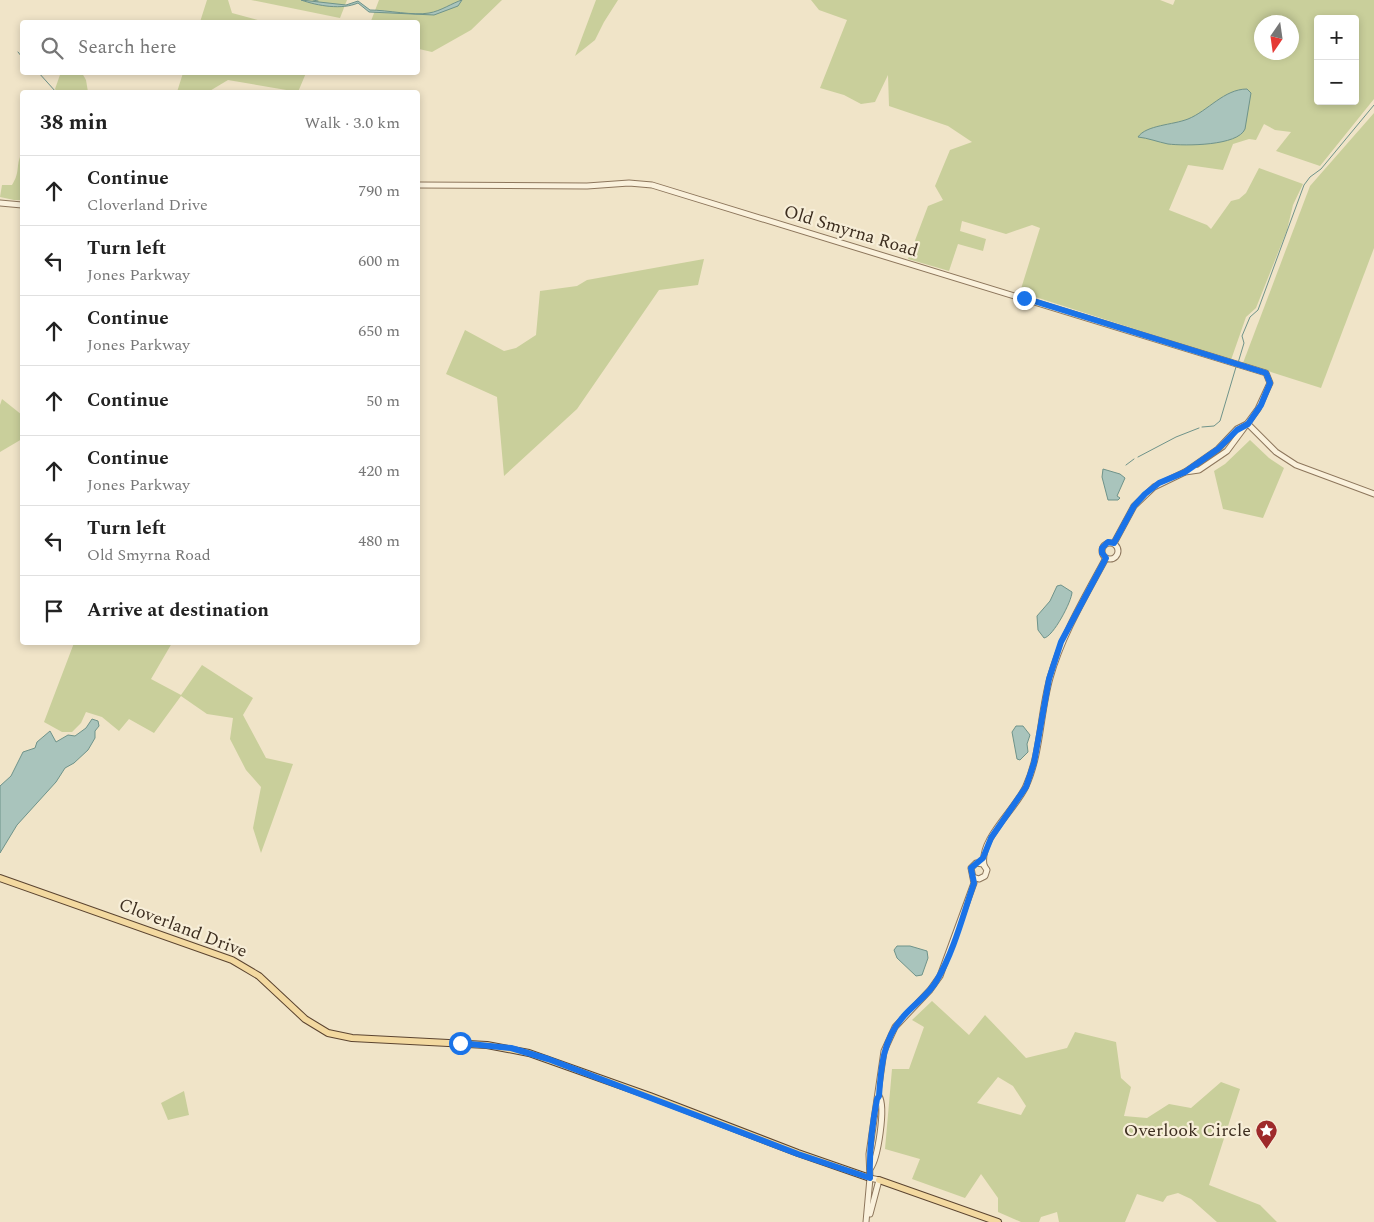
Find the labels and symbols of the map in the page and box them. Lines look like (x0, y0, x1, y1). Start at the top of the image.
north arrow (1254, 15, 1299, 60)
street label: Old Smyrna Road (780, 198, 922, 264)
route end (1013, 287, 1036, 310)
street label: Cloverland Drive (115, 891, 251, 965)
route start (449, 1032, 472, 1055)
place label: Overlook Circle (1124, 1117, 1251, 1144)
place icon: Overlook Circle (1255, 1118, 1279, 1149)

